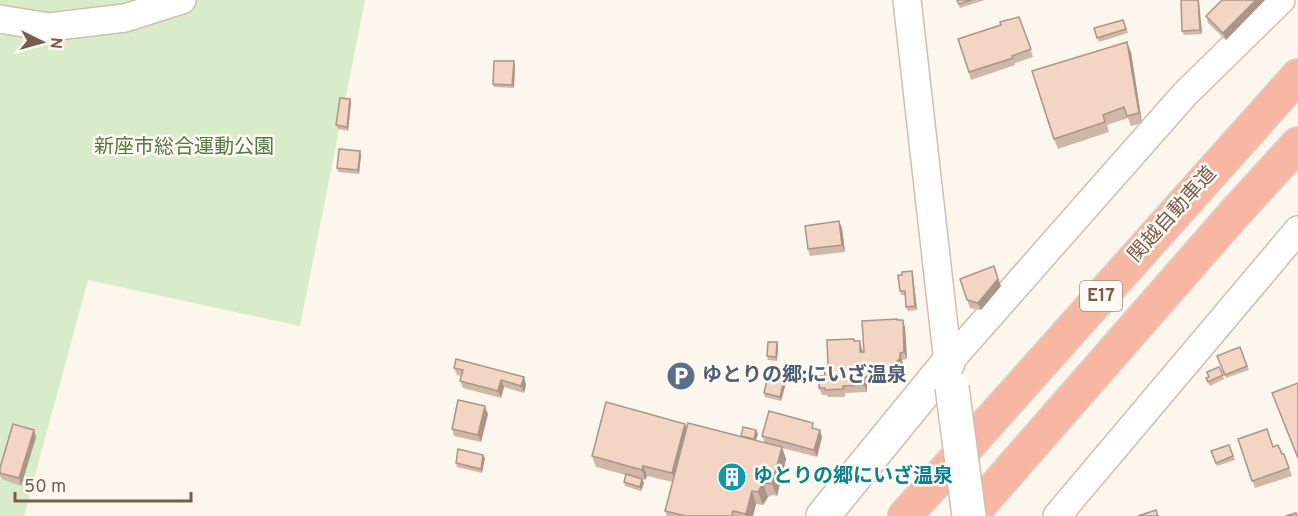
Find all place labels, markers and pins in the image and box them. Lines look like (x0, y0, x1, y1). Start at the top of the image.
parking icon: ゆとりの郷;にいざ温泉 (665, 360, 697, 392)
place label: ゆとりの郷;にいざ温泉 (702, 363, 907, 389)
building icon: ゆとりの郷にいざ温泉 (716, 461, 748, 493)
place label: ゆとりの郷にいざ温泉 (753, 464, 953, 490)

